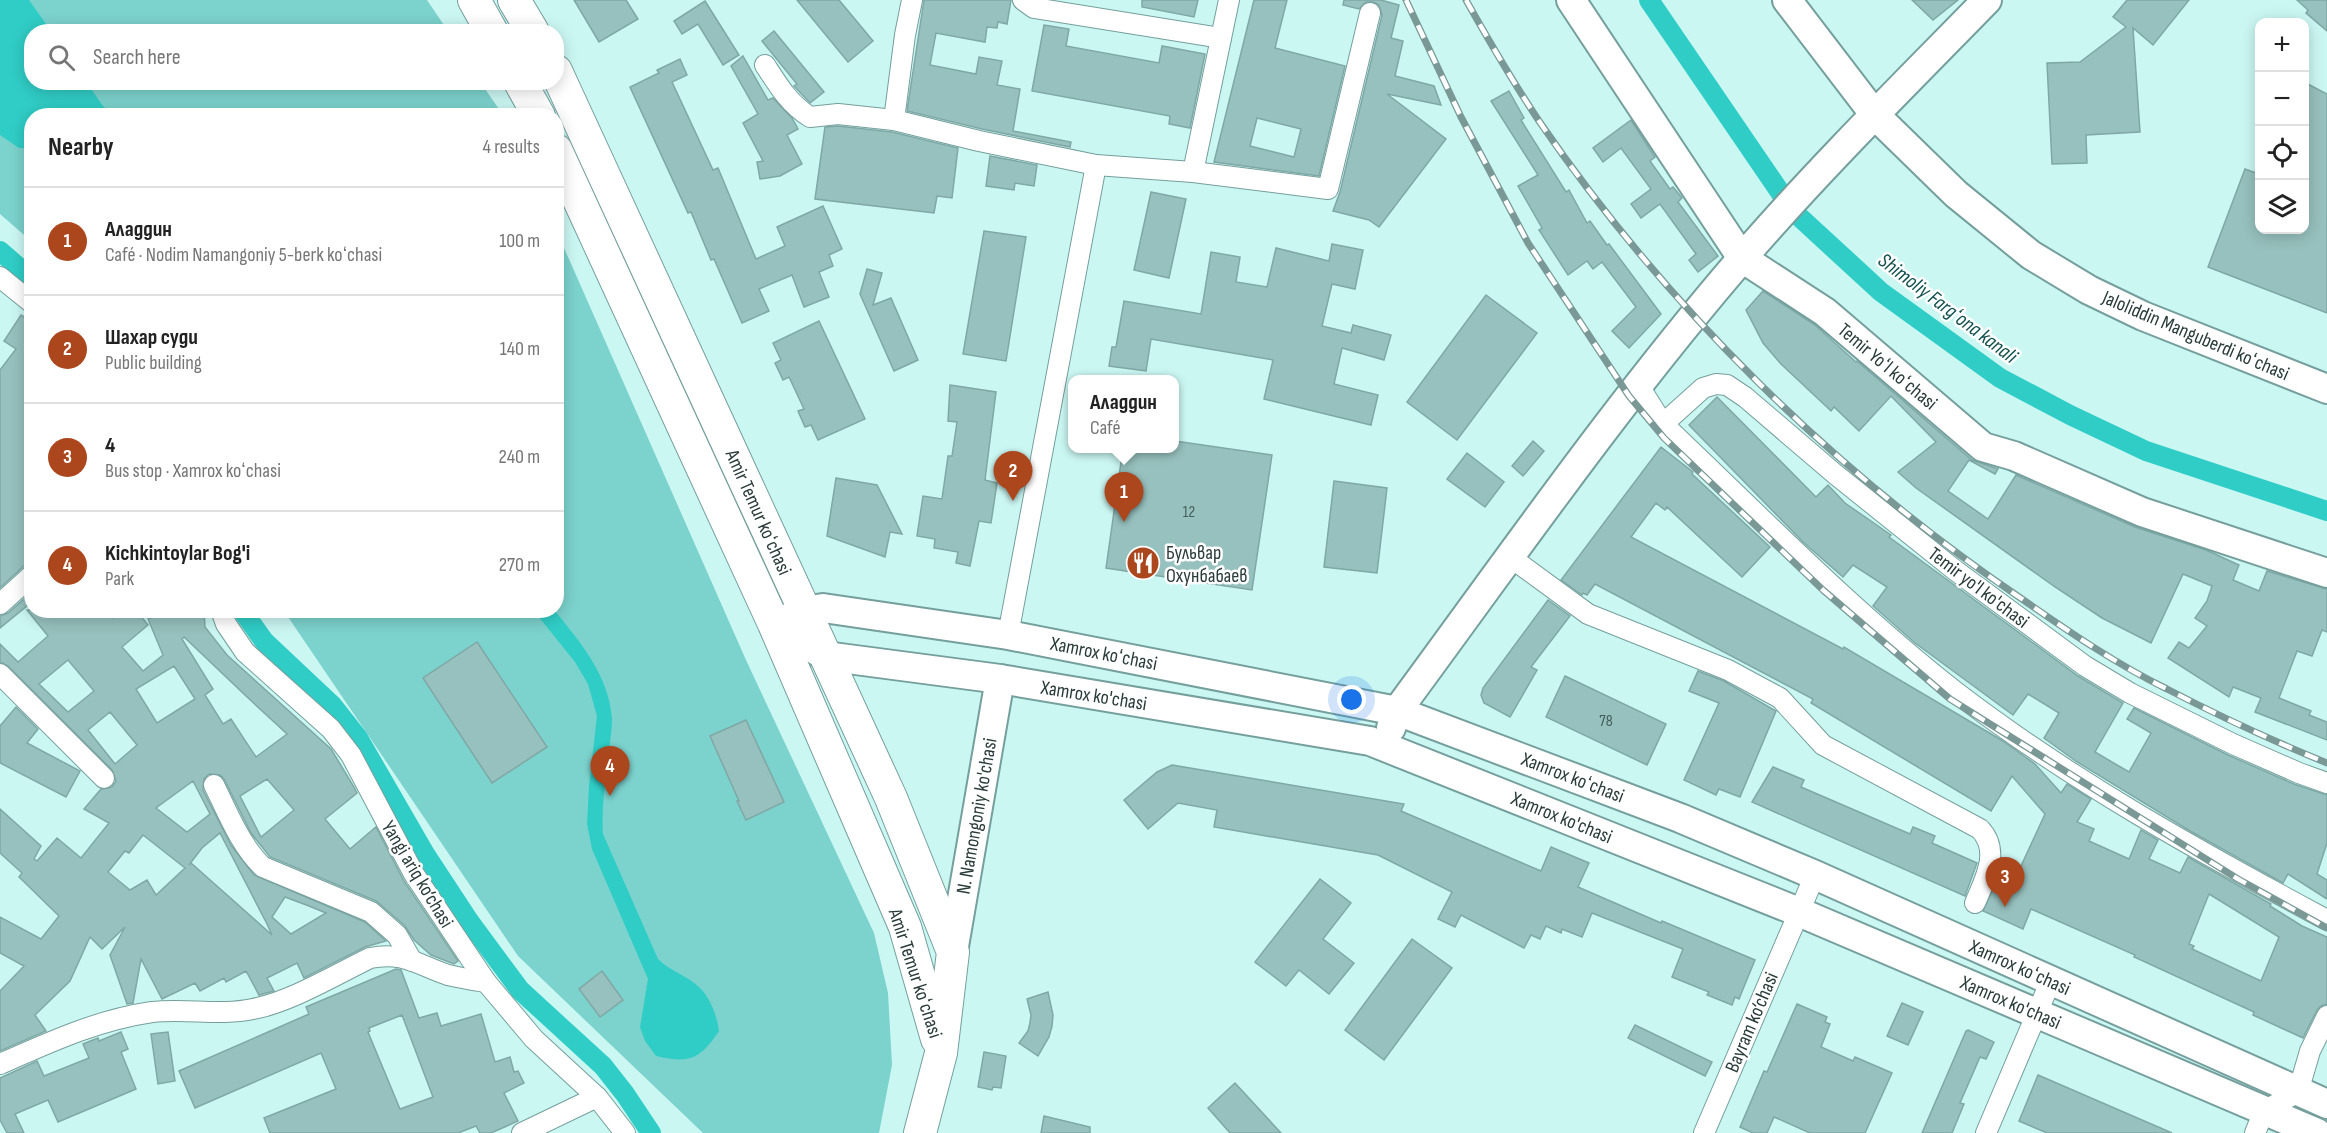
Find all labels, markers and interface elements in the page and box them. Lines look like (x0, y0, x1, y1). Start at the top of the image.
map controls (2255, 18, 2309, 234)
button: + (2255, 18, 2309, 72)
search box (24, 24, 564, 90)
icon: search (45, 41, 78, 74)
text: Search here (93, 44, 180, 71)
button: − (2255, 72, 2309, 126)
button: locate (2255, 126, 2309, 180)
text: Nearby (48, 132, 114, 163)
text: 4 results (483, 135, 540, 159)
button: layers (2255, 180, 2309, 234)
text: Аладдин (105, 216, 172, 243)
text: 1 (64, 229, 71, 253)
text: 100 m (499, 229, 540, 253)
text: Café · Nodim Namangoniy 5-berk koʻchasi (105, 243, 382, 267)
water label: Shimoliy Fargʻona kanali (1873, 248, 2023, 370)
street label: Jaloliddin Manguberdi koʻchasi (2098, 285, 2293, 386)
street label: Temir Yoʻl koʻchasi (1833, 318, 1942, 415)
text: Шахар суди (105, 324, 198, 351)
text: 2 (63, 337, 72, 361)
text: 140 m (500, 337, 540, 361)
text: Public building (105, 351, 202, 375)
popup (1068, 375, 1179, 453)
text: Аладдин (1090, 389, 1157, 416)
text: Café (1090, 416, 1120, 440)
text: 4 (105, 432, 115, 459)
text: 3 (63, 445, 72, 469)
text: 240 m (499, 445, 540, 469)
street label: Amir Temur koʻchasi (719, 445, 796, 579)
pin: 2 (994, 452, 1032, 501)
text: Bus stop · Xamrox koʻchasi (105, 459, 281, 483)
pin: 1 (1104, 472, 1144, 522)
house number: 12 (1183, 503, 1195, 522)
text: Kichkintoylar Bog'i (105, 540, 250, 567)
place label: Бульвар Охунбабаев (1166, 541, 1248, 588)
street label: Temir yo'l ko'chasi (1923, 542, 2034, 634)
restaurant icon: Бульвар Охунбабаев (1125, 545, 1161, 581)
text: 4 (63, 553, 72, 577)
text: 270 m (499, 553, 540, 577)
text: Park (105, 567, 134, 591)
street label: Xamrox koʻchasi (1047, 632, 1159, 676)
street label: Xamrox ko'chasi (1038, 676, 1149, 716)
your location (1337, 685, 1366, 714)
house number: 78 (1599, 712, 1613, 731)
street label: N. Namongoniy ko'chasi (951, 736, 1003, 896)
pin: 4 (590, 746, 630, 796)
street label: Xamrox koʻchasi (1517, 747, 1627, 809)
street label: Xamrox ko'chasi (1507, 786, 1616, 849)
street label: Yangi ariq ko‘chasi (376, 817, 458, 932)
pin: 3 (1986, 858, 2024, 907)
street label: Amir Temur koʻchasi (883, 905, 947, 1041)
street label: Xamrox koʻchasi (1964, 935, 2074, 1001)
street label: Bayram ko‘chasi (1720, 969, 1784, 1076)
street label: Xamrox ko'chasi (1956, 971, 2065, 1035)

